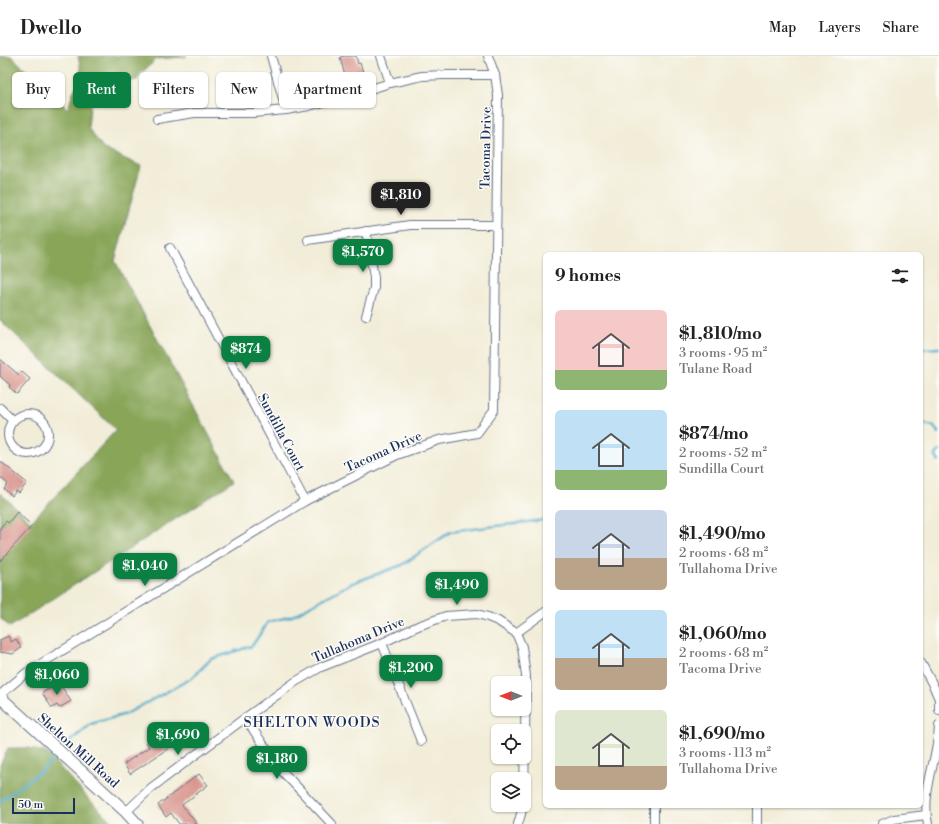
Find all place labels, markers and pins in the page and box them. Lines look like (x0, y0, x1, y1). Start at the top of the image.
pin: $1,810 (368, 182, 434, 216)
pin: $1,570 (330, 239, 396, 273)
pin: $874 (222, 336, 270, 370)
pin: $1,040 (112, 553, 178, 587)
pin: $1,490 (424, 572, 490, 606)
pin: $1,200 (378, 655, 444, 689)
pin: $1,060 (24, 662, 90, 696)
pin: $1,690 (145, 722, 211, 756)
pin: $1,180 (244, 746, 310, 780)

